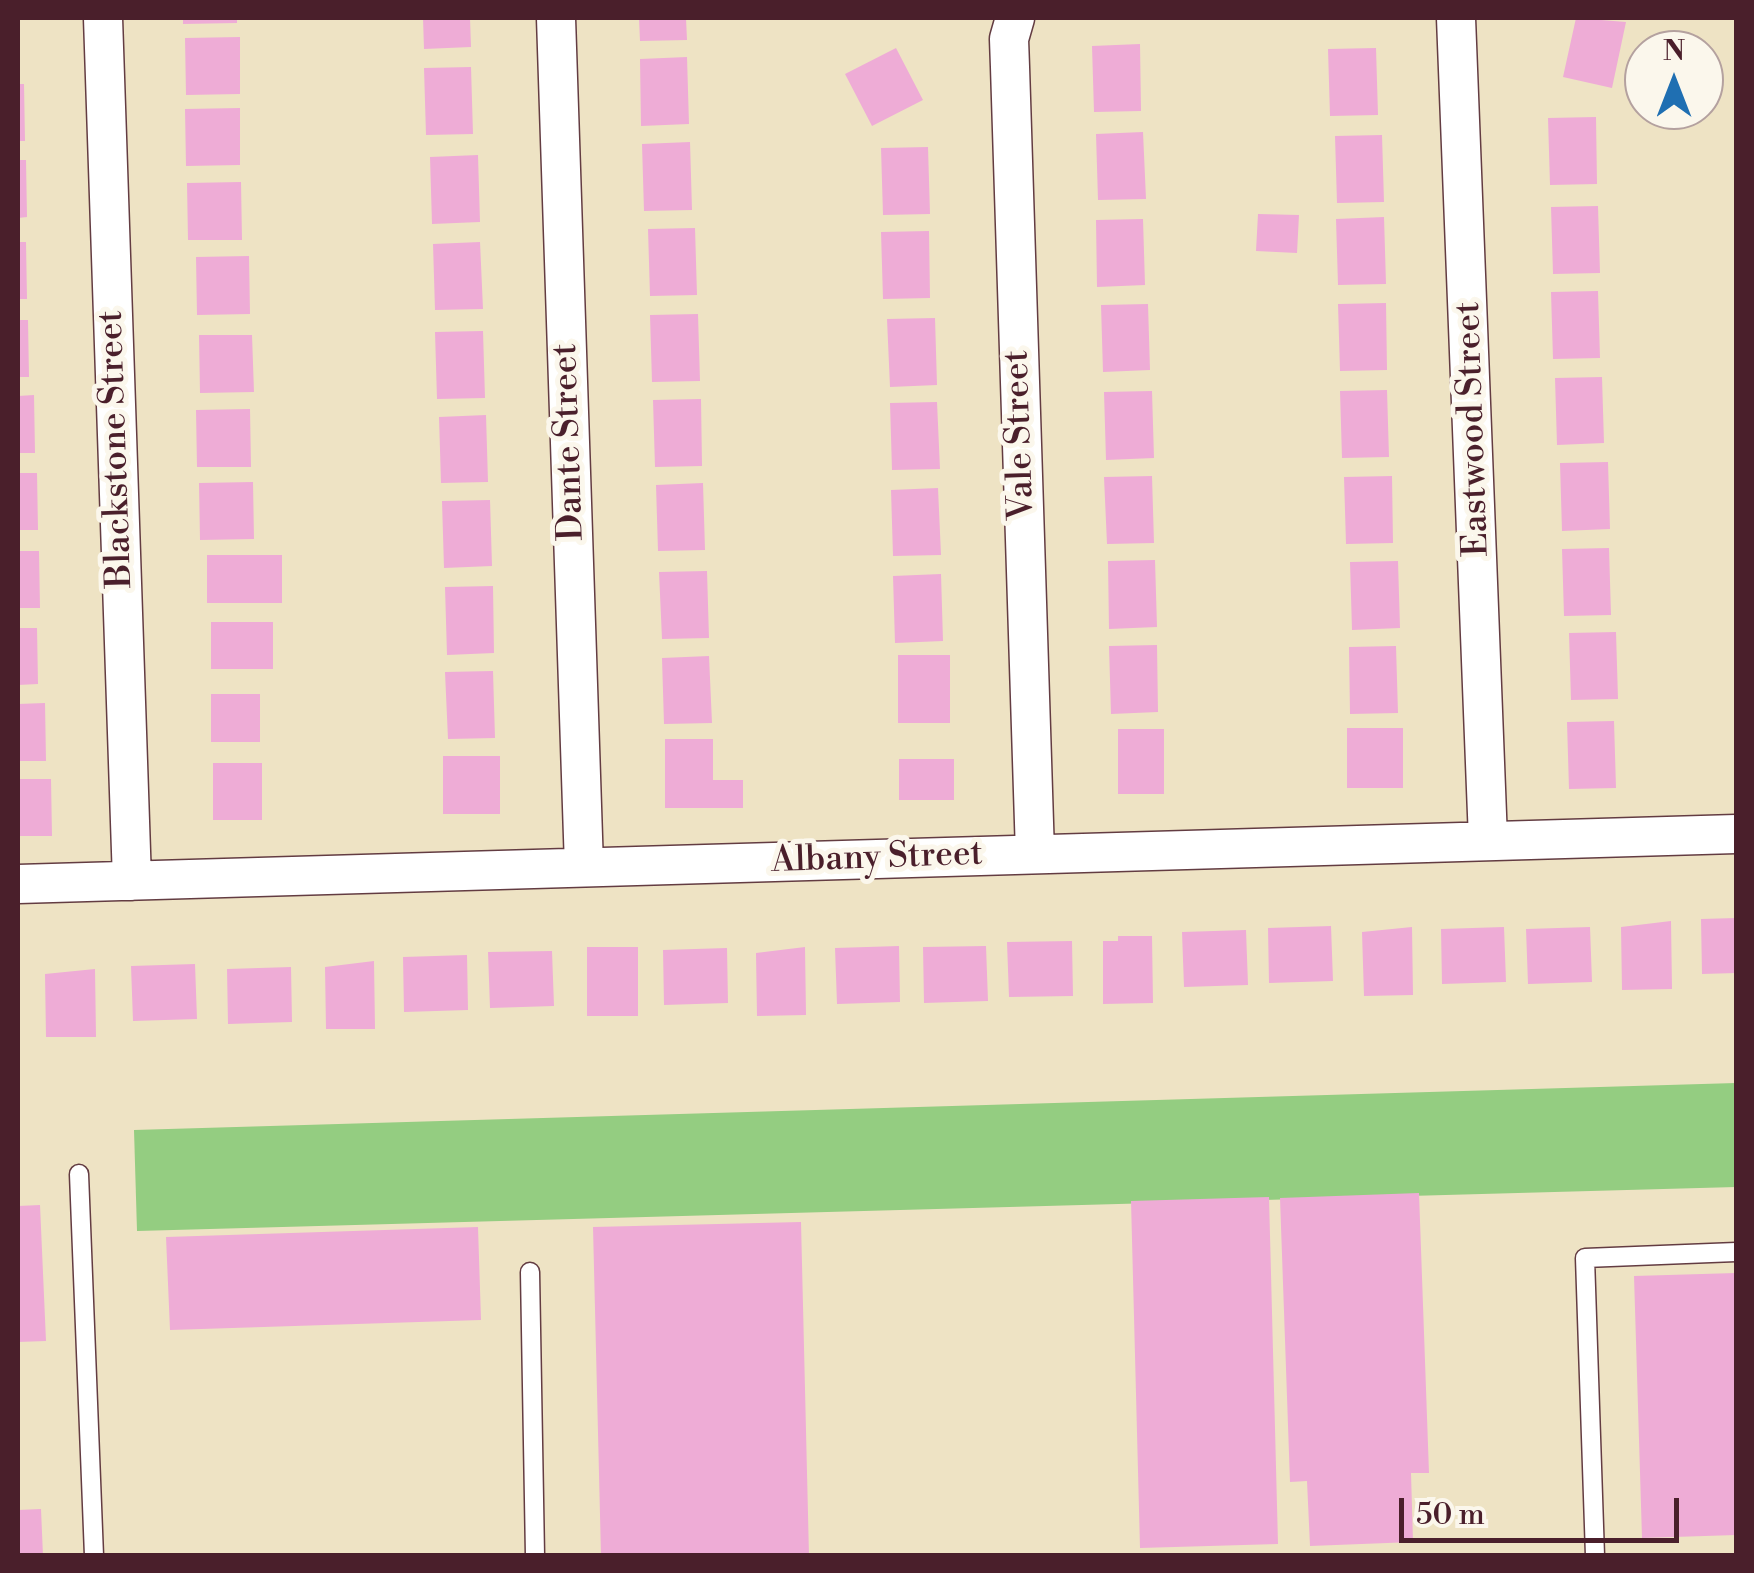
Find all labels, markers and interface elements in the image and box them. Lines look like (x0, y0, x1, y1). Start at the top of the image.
north arrow (1624, 30, 1724, 130)
text: N (1663, 34, 1685, 69)
street label: Eastwood Street (1449, 301, 1499, 557)
street label: Blackstone Street (91, 309, 143, 589)
street label: Dante Street (546, 342, 594, 542)
street label: Vale Street (997, 349, 1045, 521)
street label: Albany Street (770, 834, 984, 884)
scale bar (1404, 1478, 1684, 1540)
text: 50 m (1416, 1496, 1485, 1534)

